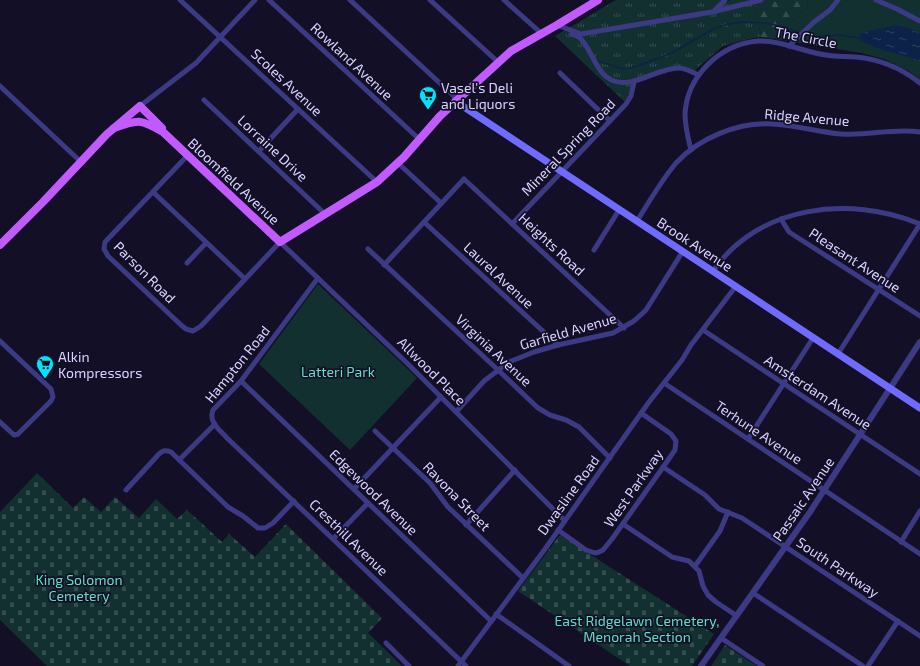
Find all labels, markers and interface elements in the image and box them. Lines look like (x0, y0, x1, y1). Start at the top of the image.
street label: Rowland Avenue (308, 19, 396, 103)
street label: The Circle (774, 23, 838, 51)
street label: Scoles Avenue (248, 45, 326, 119)
place label: Vasel's Deli and Liquors (441, 79, 515, 112)
supermarket icon: Vasel's Deli and Liquors (418, 85, 438, 110)
street label: Mineral Spring Road (517, 95, 619, 199)
street label: Ridge Avenue (764, 105, 850, 129)
street label: Lorraine Drive (234, 111, 312, 185)
street label: Bloomfield Avenue (185, 134, 283, 228)
street label: Heights Road (515, 209, 589, 279)
street label: Brook Avenue (654, 213, 736, 275)
street label: Pleasant Avenue (806, 224, 904, 296)
street label: Parson Road (111, 238, 179, 306)
street label: Laurel Avenue (461, 238, 537, 312)
street label: Garfield Avenue (518, 309, 618, 353)
street label: Virginia Avenue (452, 310, 536, 390)
street label: Hampton Road (201, 322, 273, 406)
street label: Allwood Place (394, 333, 470, 409)
place label: Alkin Kompressors (58, 348, 142, 381)
street label: Amsterdam Avenue (761, 351, 875, 433)
supermarket icon: Alkin Kompressors (35, 354, 55, 379)
park label: Latteri Park (301, 363, 375, 380)
street label: Terhune Avenue (712, 397, 806, 467)
street label: West Parkway (600, 445, 666, 530)
street label: Edgewood Avenue (326, 446, 422, 538)
street label: Dwasline Road (533, 452, 603, 538)
street label: Passaic Avenue (769, 454, 837, 544)
street label: Ravona Street (420, 458, 494, 534)
street label: Cresthill Avenue (306, 495, 392, 579)
street label: South Parkway (794, 533, 883, 601)
park label: King Solomon Cemetery (35, 571, 123, 604)
park label: East Ridgelawn Cemetery, Menorah Section (554, 612, 720, 645)

